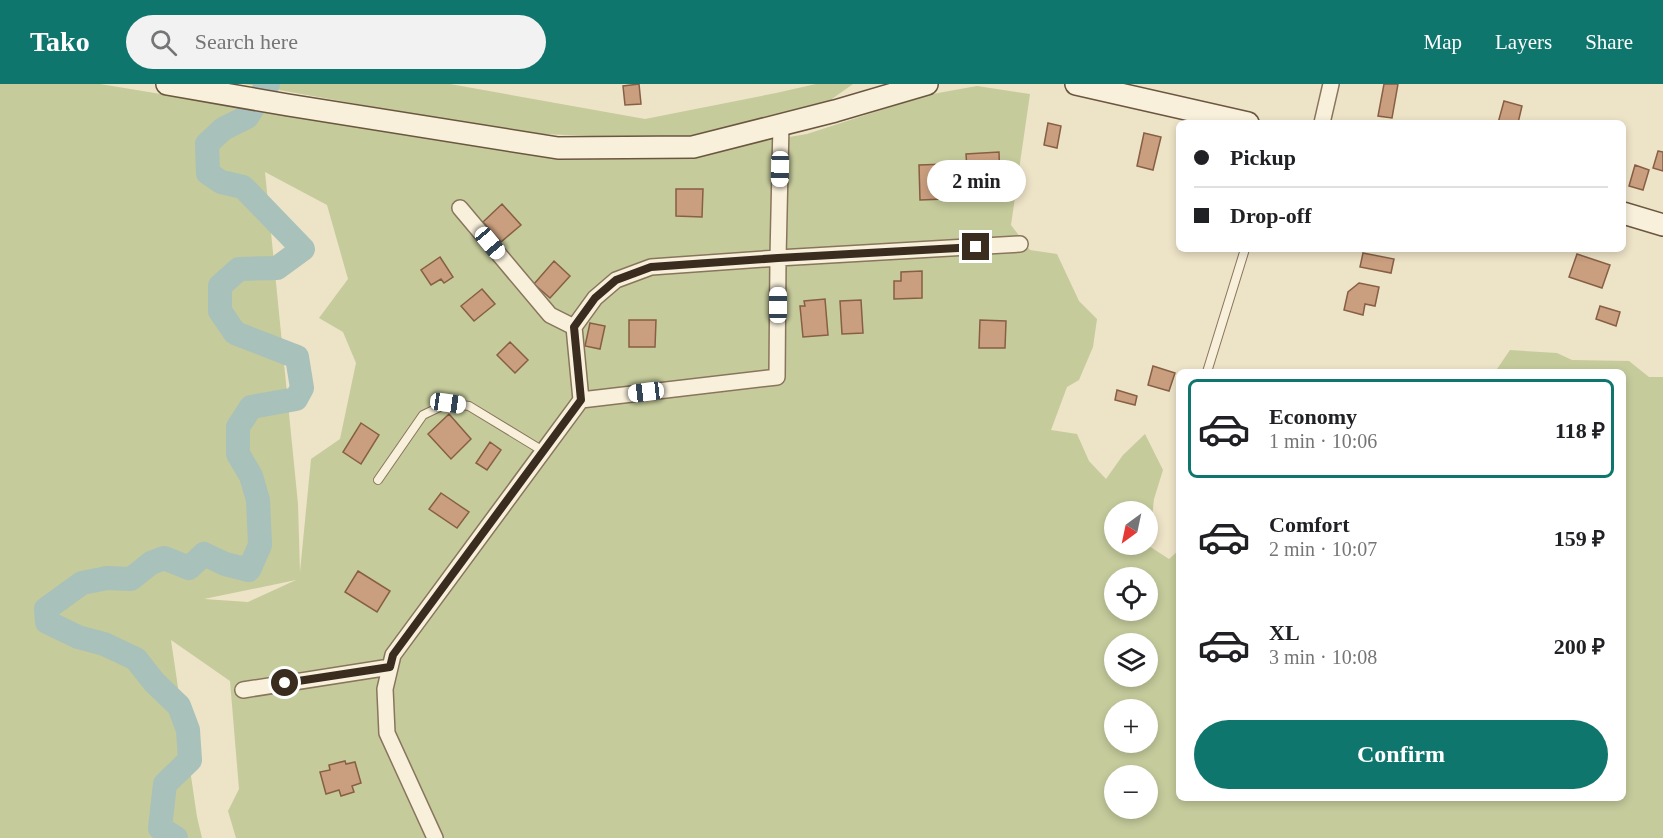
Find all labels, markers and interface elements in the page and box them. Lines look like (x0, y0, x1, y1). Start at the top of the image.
search box (126, 15, 546, 69)
text: Tako (30, 26, 90, 57)
icon: search (147, 26, 180, 59)
text: Search here (195, 29, 298, 54)
text: Map (1424, 30, 1462, 54)
text: Layers (1495, 30, 1552, 54)
text: Share (1585, 30, 1633, 54)
text: Pickup (1230, 145, 1296, 170)
car (771, 151, 789, 187)
callout: 2 min (926, 160, 1026, 202)
text: 2 min (952, 170, 1001, 192)
text: Drop-off (1230, 203, 1311, 228)
car (472, 223, 508, 263)
route end (962, 233, 989, 260)
car (769, 287, 787, 323)
car (627, 381, 665, 403)
car (429, 392, 467, 414)
icon: car (1197, 402, 1251, 456)
text: Economy (1269, 404, 1357, 429)
text: 118 ₽ (1555, 418, 1605, 443)
text: 1 min · 10:06 (1269, 430, 1377, 452)
north arrow (1104, 501, 1158, 555)
map controls (1104, 501, 1158, 819)
icon: car (1197, 510, 1251, 564)
text: Comfort (1269, 512, 1350, 537)
text: 159 ₽ (1554, 526, 1605, 551)
text: 2 min · 10:07 (1269, 538, 1377, 560)
button: locate (1104, 567, 1158, 621)
icon: car (1197, 618, 1251, 672)
text: XL (1269, 620, 1300, 645)
button: layers (1104, 633, 1158, 687)
text: 200 ₽ (1554, 634, 1605, 659)
text: 3 min · 10:08 (1269, 646, 1377, 668)
route start (271, 669, 298, 696)
button: + (1104, 699, 1158, 753)
button: Confirm (1194, 720, 1608, 789)
button: − (1104, 765, 1158, 819)

